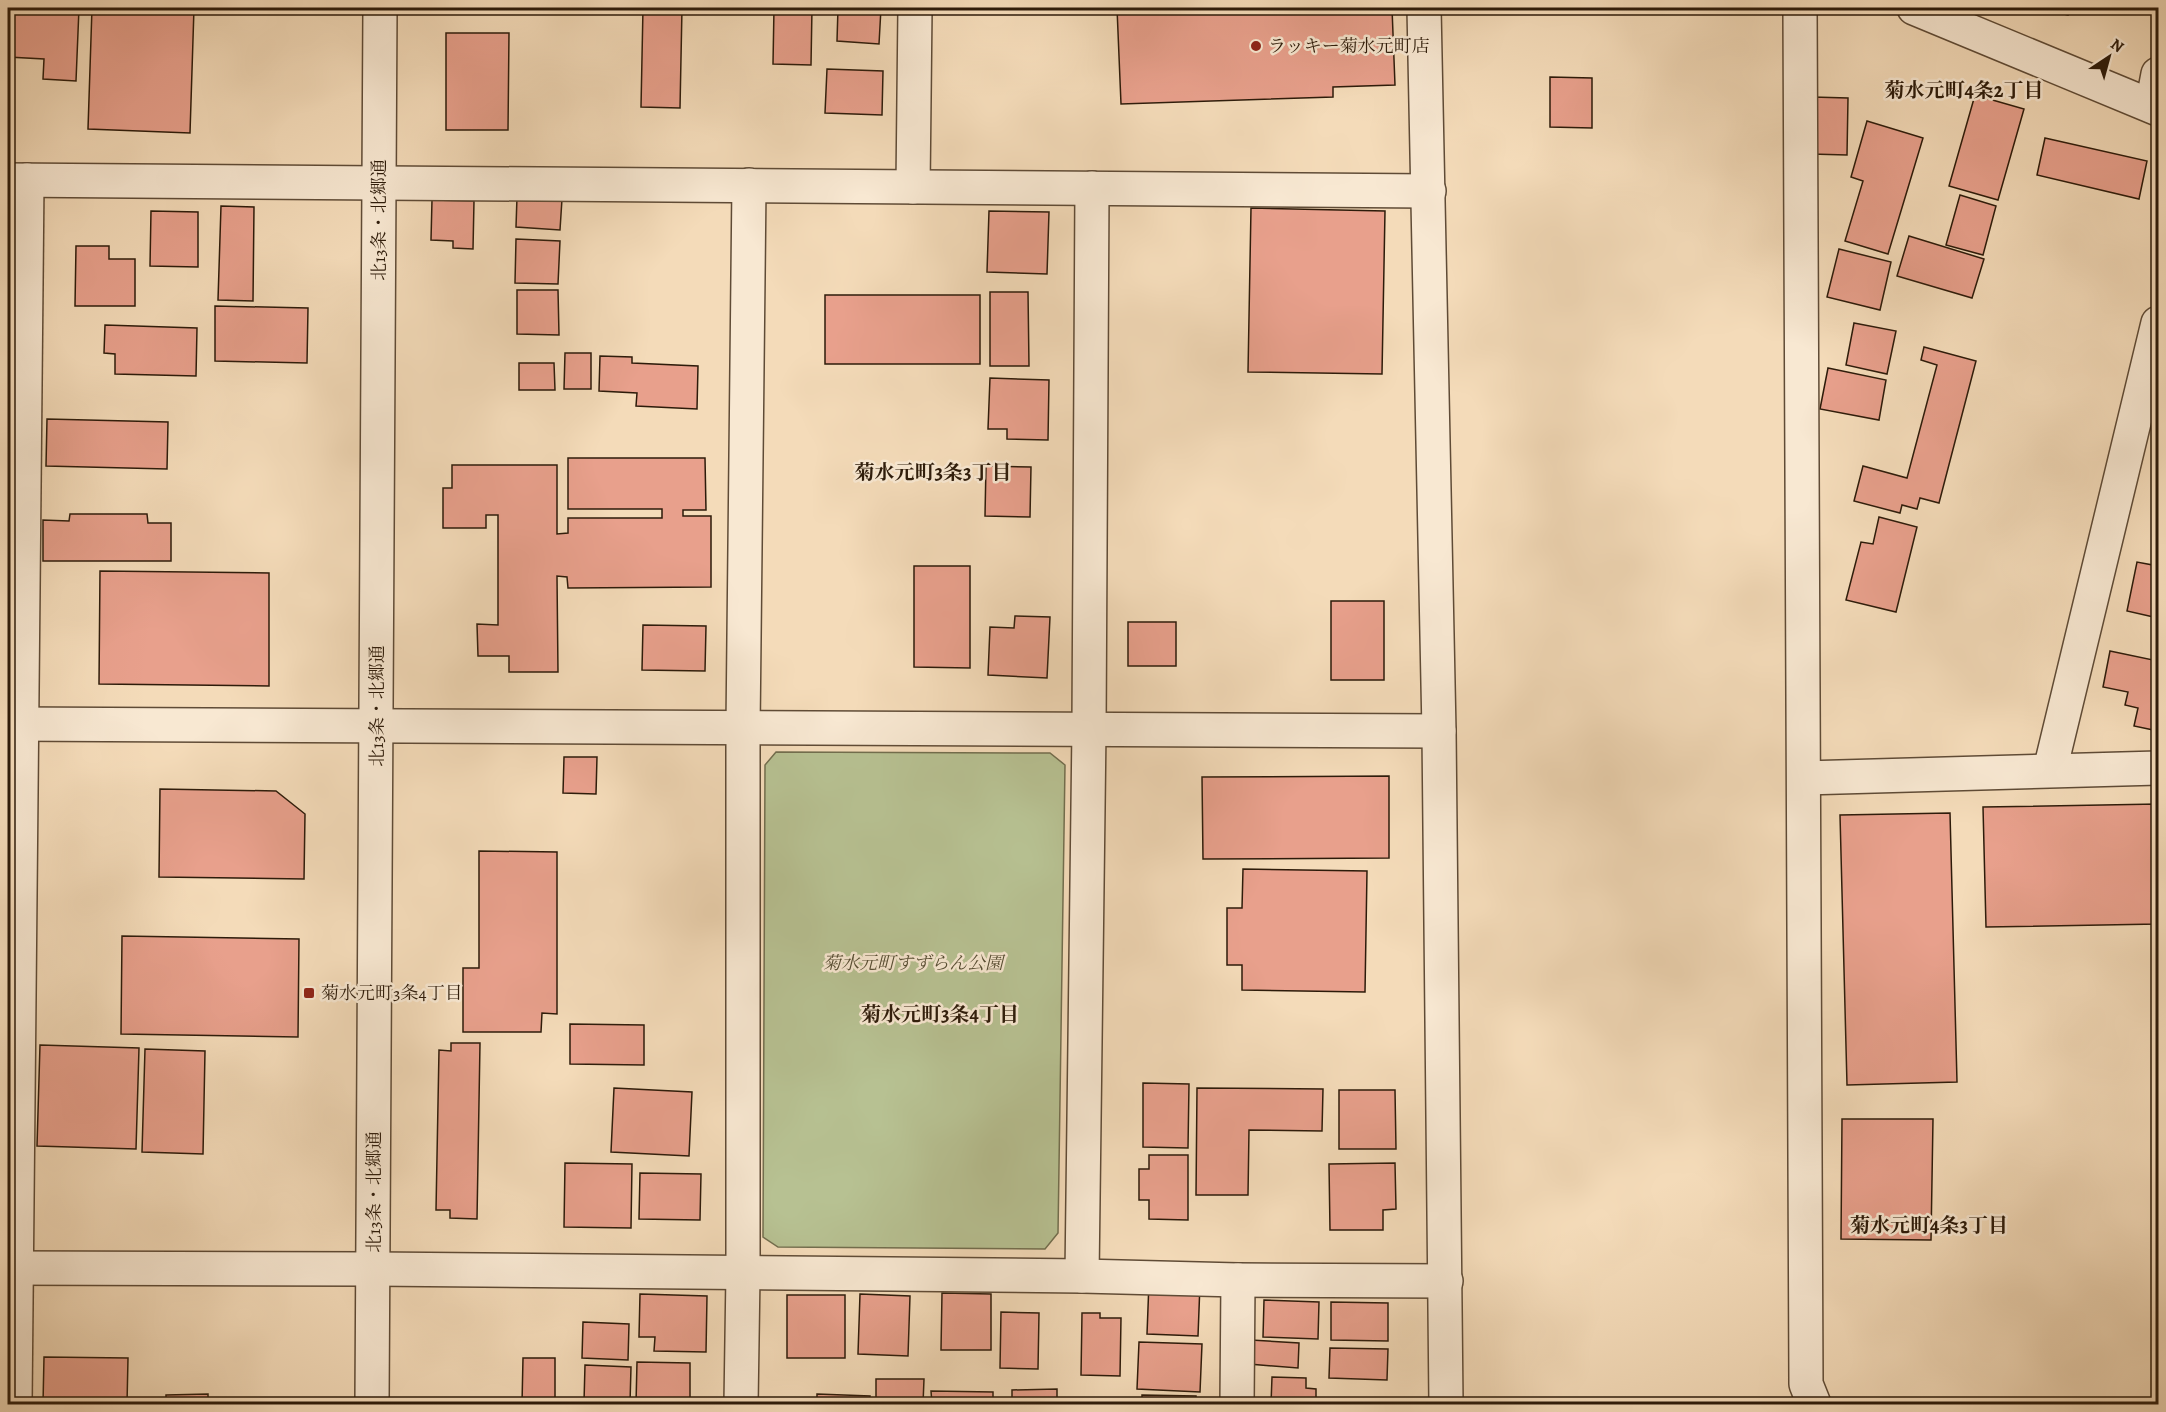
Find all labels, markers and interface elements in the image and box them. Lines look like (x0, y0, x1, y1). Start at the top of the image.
north arrow (2079, 27, 2139, 87)
text: N (2106, 33, 2129, 58)
place label: ラッキー菊水元町店 (1268, 34, 1430, 58)
marker: ラッキー菊水元町店 (1249, 39, 1263, 53)
district label: 菊水元町4条2丁目 (1884, 77, 2044, 104)
street label: 北13条・北郷通 (367, 159, 391, 281)
district label: 菊水元町3条3丁目 (854, 459, 1012, 486)
street label: 北13条・北郷通 (365, 645, 389, 767)
park label: 菊水元町すずらん公園 (823, 951, 1006, 975)
place label: 菊水元町3条4丁目 (321, 981, 463, 1005)
marker: 菊水元町3条4丁目 (302, 986, 316, 1000)
district label: 菊水元町3条4丁目 (861, 1001, 1019, 1028)
street label: 北13条・北郷通 (362, 1131, 386, 1253)
district label: 菊水元町4条3丁目 (1850, 1212, 2008, 1239)

